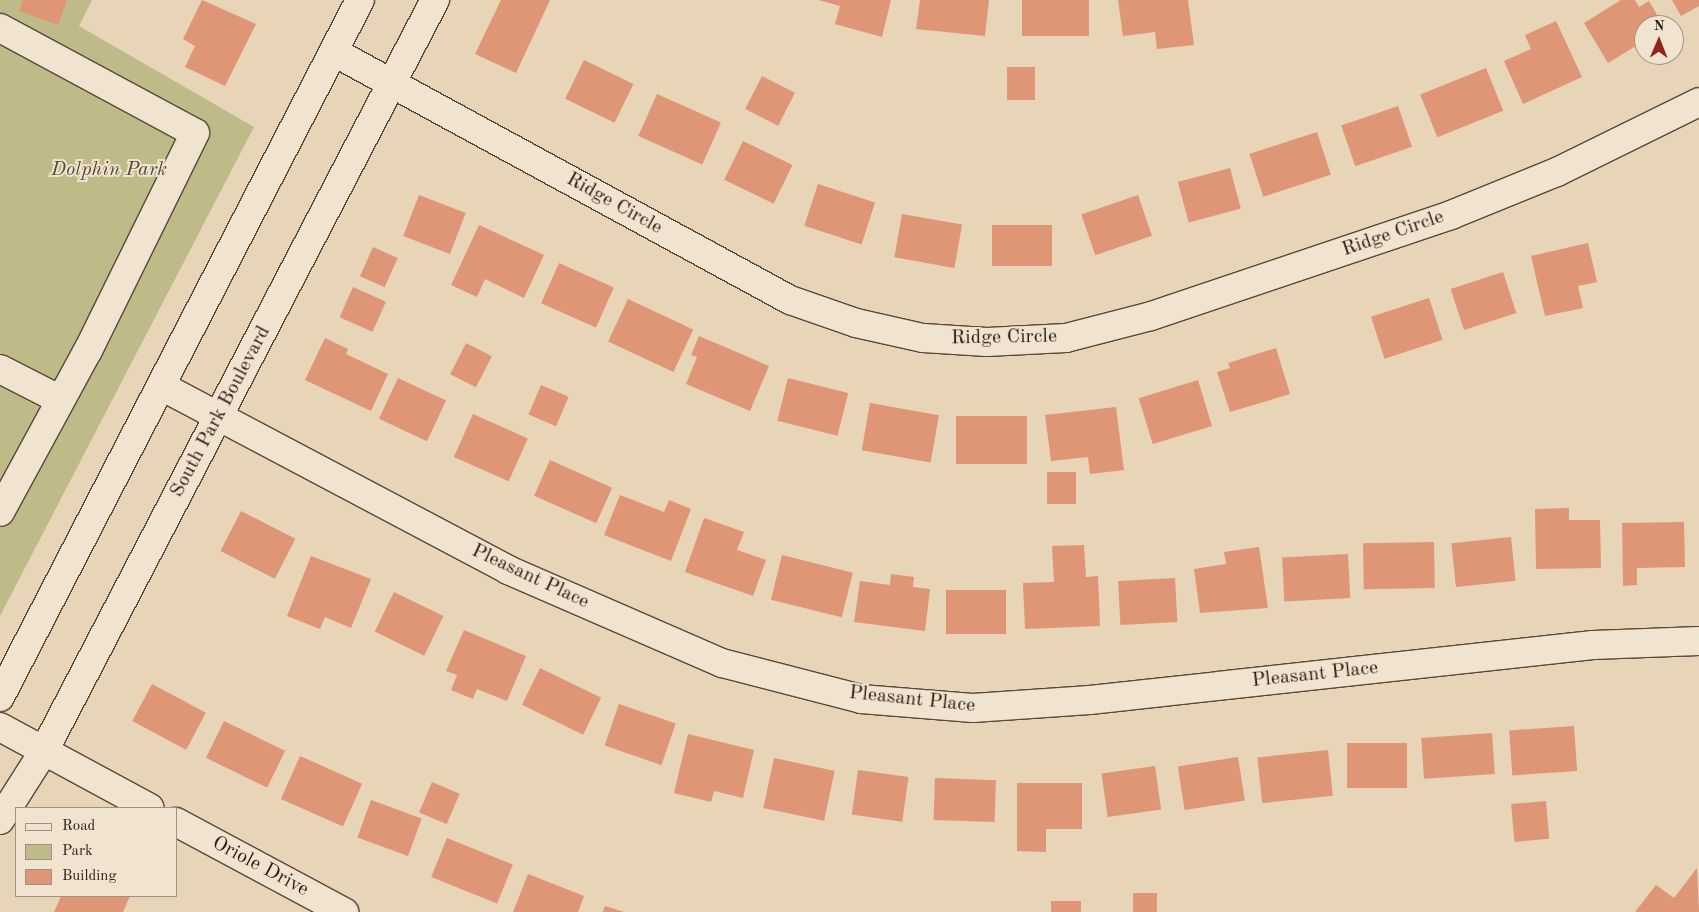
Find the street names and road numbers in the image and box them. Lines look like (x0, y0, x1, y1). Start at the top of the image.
street label: Ridge Circle (562, 168, 666, 240)
street label: Ridge Circle (1339, 205, 1447, 263)
street label: South Park Boulevard (166, 322, 276, 502)
street label: Ridge Circle (951, 325, 1057, 351)
street label: Pleasant Place (467, 539, 593, 615)
street label: Pleasant Place (1251, 656, 1379, 694)
street label: Pleasant Place (848, 681, 976, 719)
street label: Oriole Drive (208, 832, 312, 902)

